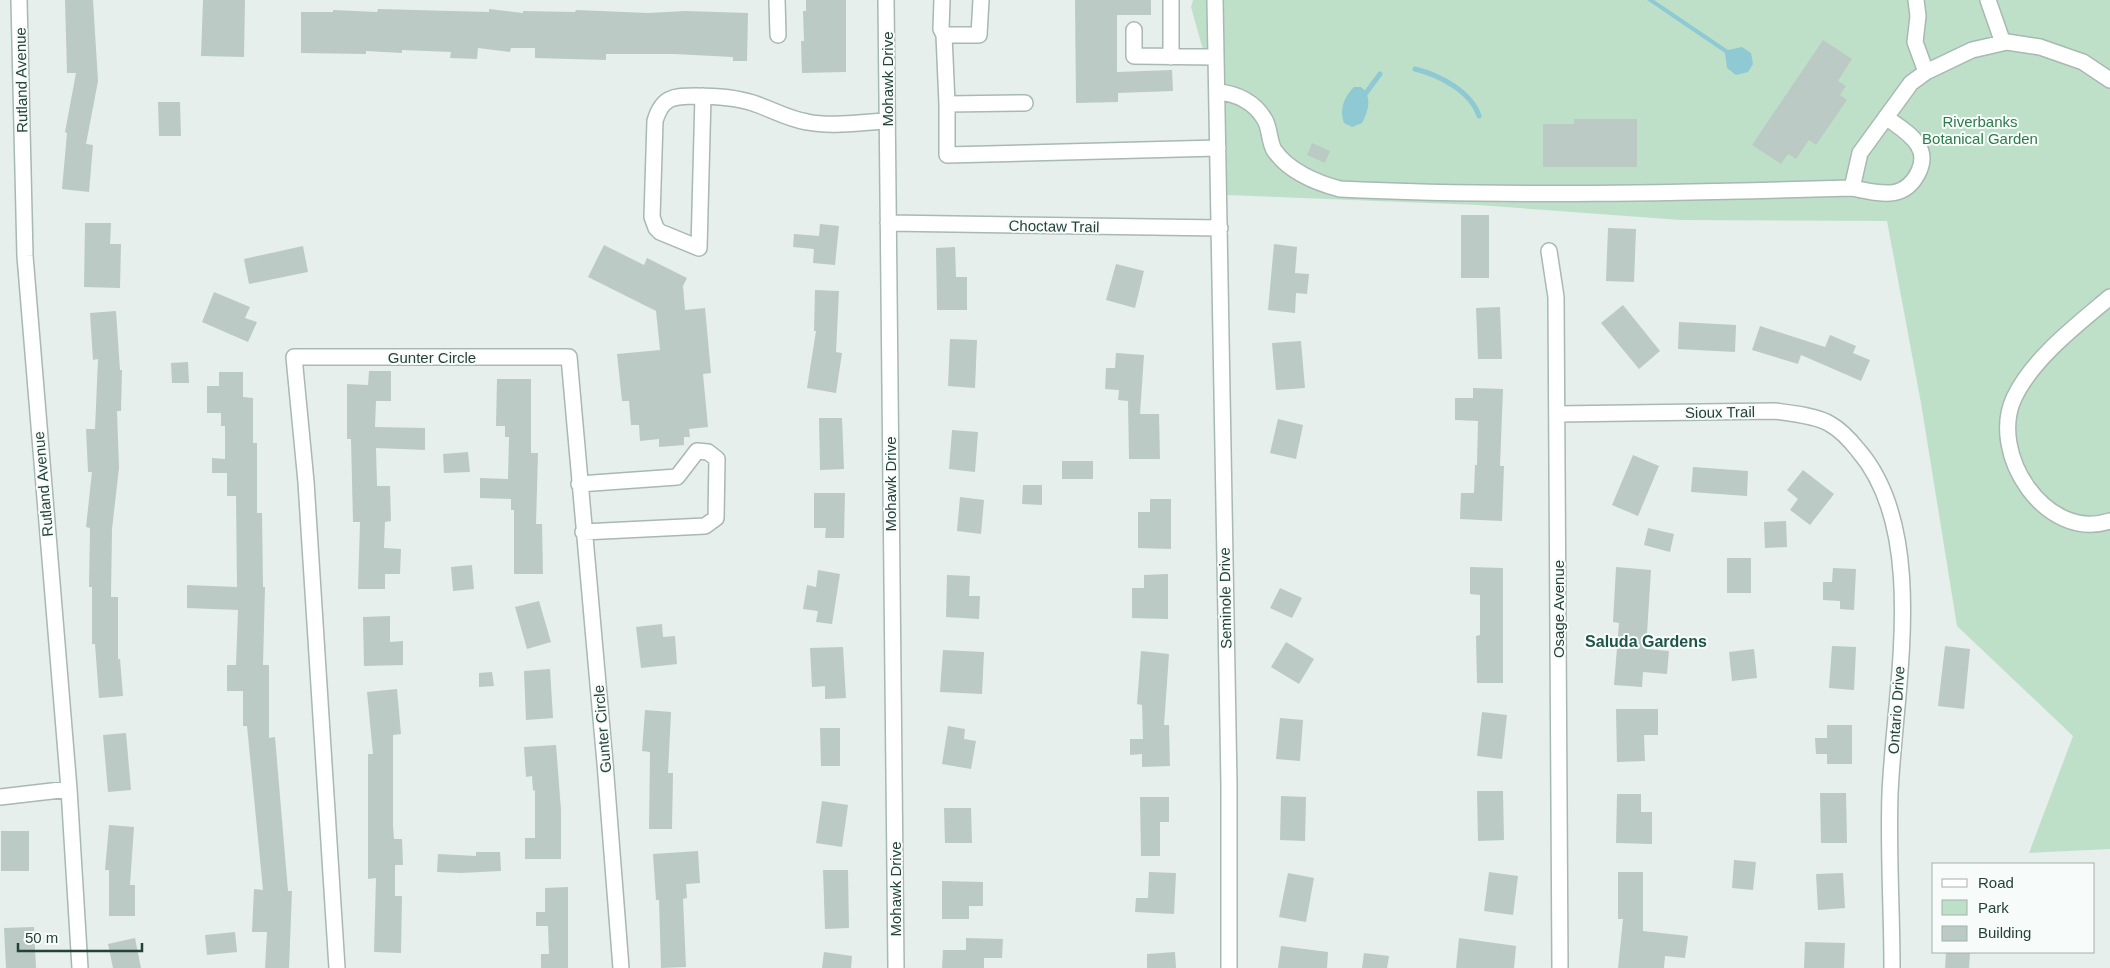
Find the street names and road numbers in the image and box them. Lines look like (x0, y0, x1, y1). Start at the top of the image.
street label: Rutland Avenue (12, 27, 30, 133)
street label: Mohawk Drive (879, 31, 896, 127)
street label: Choctaw Trail (1008, 217, 1100, 235)
street label: Gunter Circle (388, 349, 476, 366)
street label: Sioux Trail (1685, 403, 1755, 421)
street label: Rutland Avenue (30, 431, 56, 537)
street label: Mohawk Drive (882, 436, 899, 532)
street label: Seminole Drive (1216, 547, 1234, 649)
street label: Osage Avenue (1550, 560, 1567, 658)
street label: Ontario Drive (1884, 665, 1908, 755)
street label: Gunter Circle (590, 684, 614, 774)
street label: Mohawk Drive (887, 841, 904, 937)

